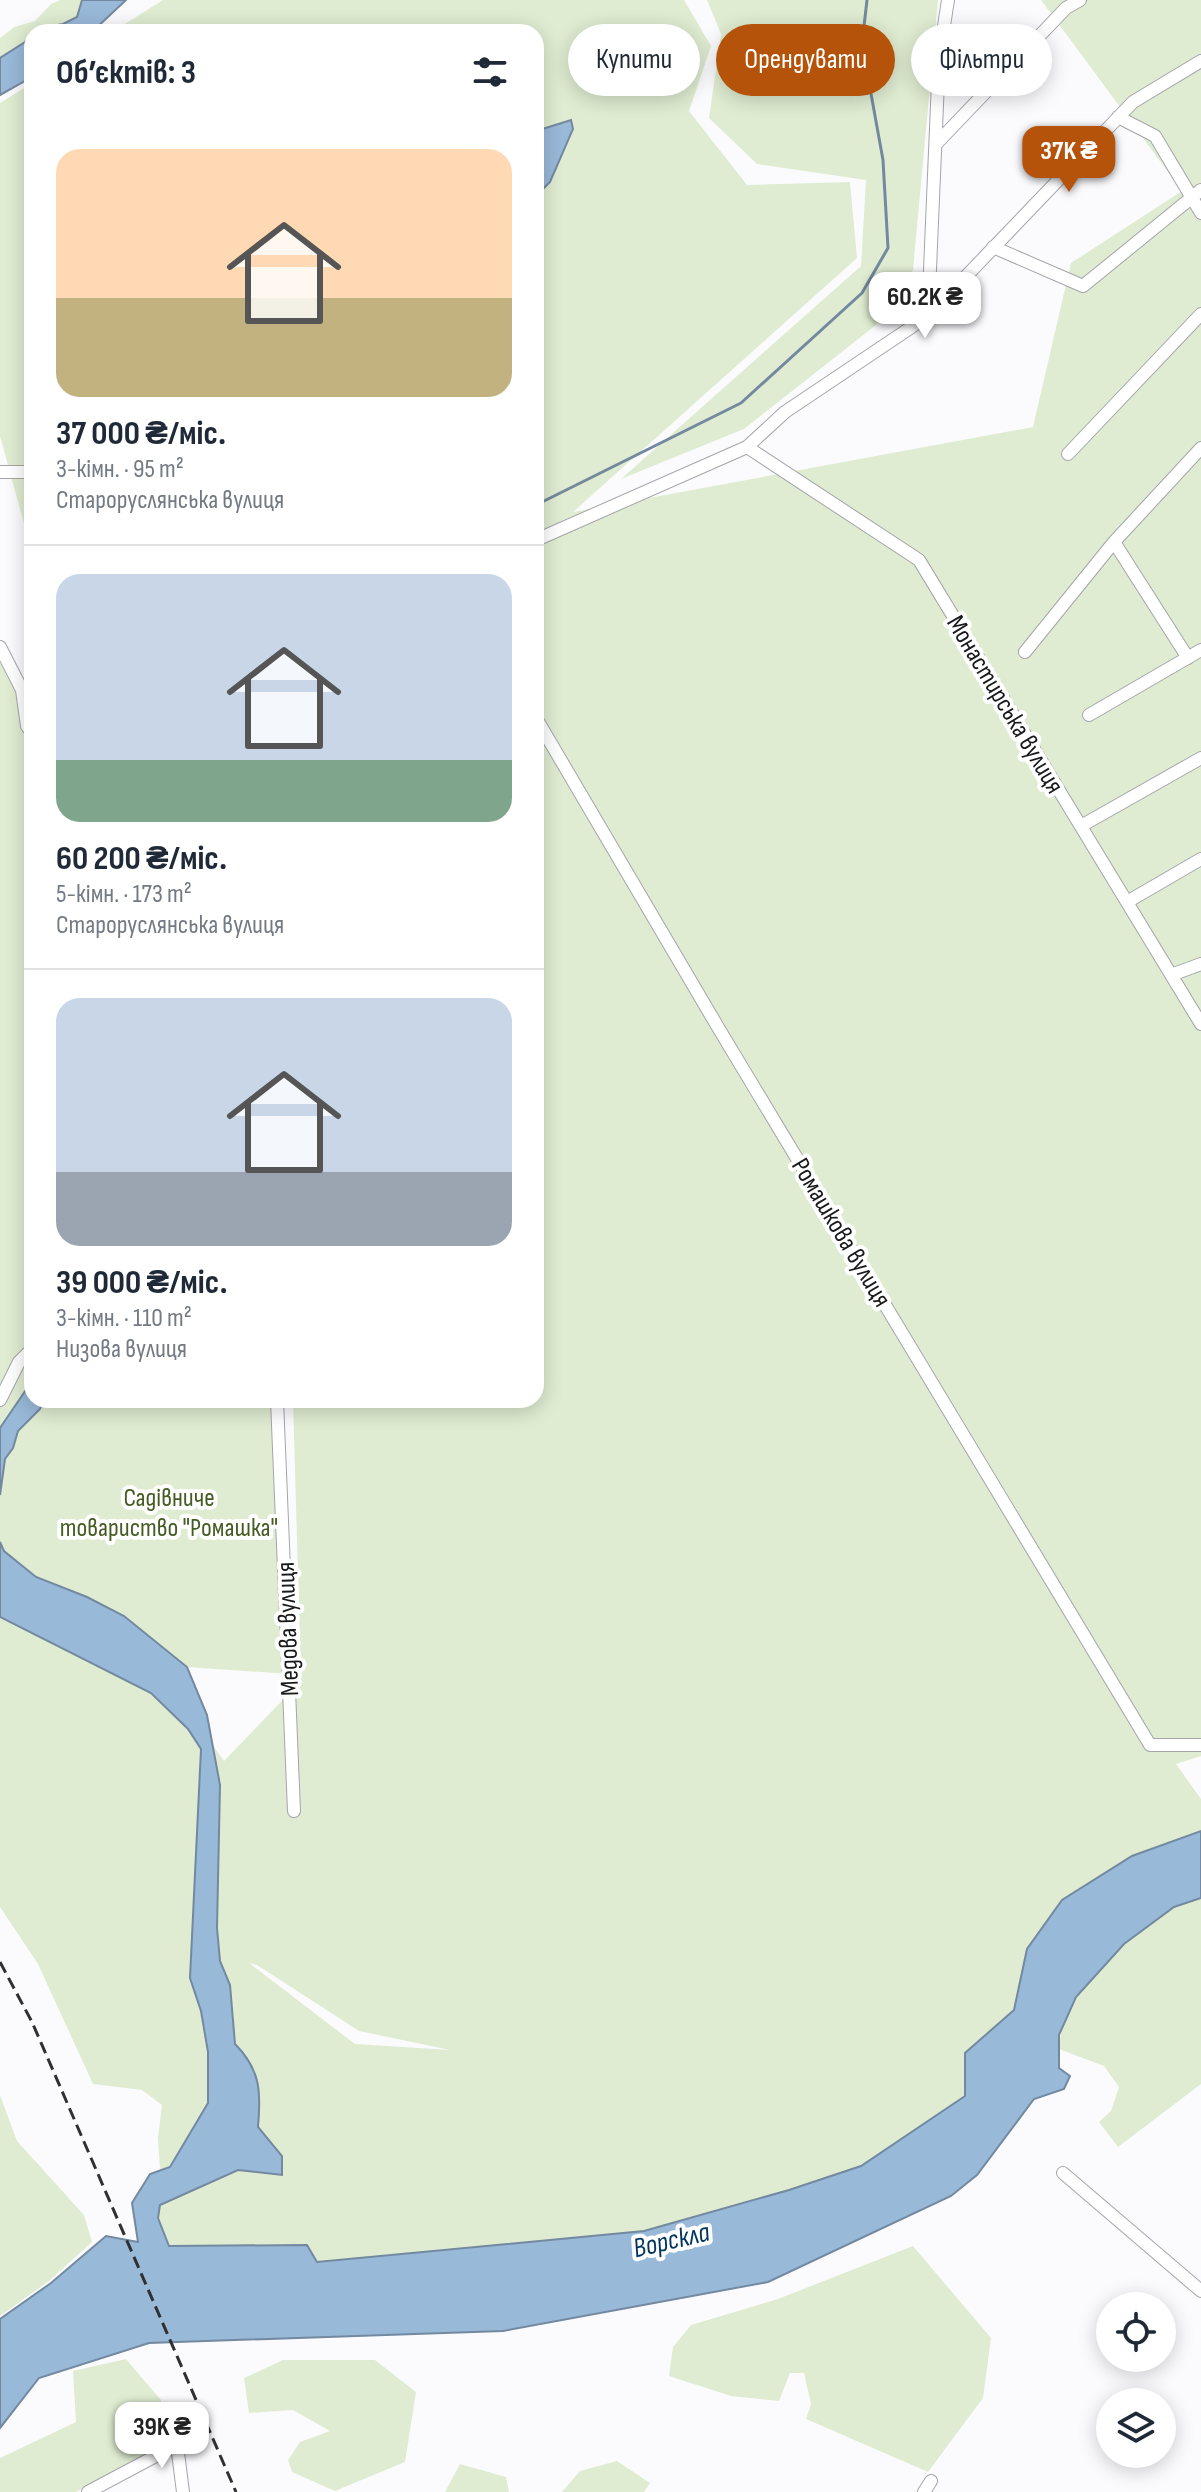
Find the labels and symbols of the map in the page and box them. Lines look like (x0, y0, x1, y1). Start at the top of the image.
pin: 37K ₴ (1013, 126, 1125, 194)
pin: 60.2K ₴ (851, 272, 999, 340)
street label: Монастирська вулиця (939, 610, 1070, 799)
street label: Ромашкова вулиця (784, 1153, 897, 1313)
park label: Садівниче товариство "Ромашка" (60, 1483, 278, 1544)
street label: Медова вулиця (271, 1561, 306, 1697)
water label: Ворскла (630, 2216, 713, 2265)
pin: 39K ₴ (106, 2402, 218, 2470)

